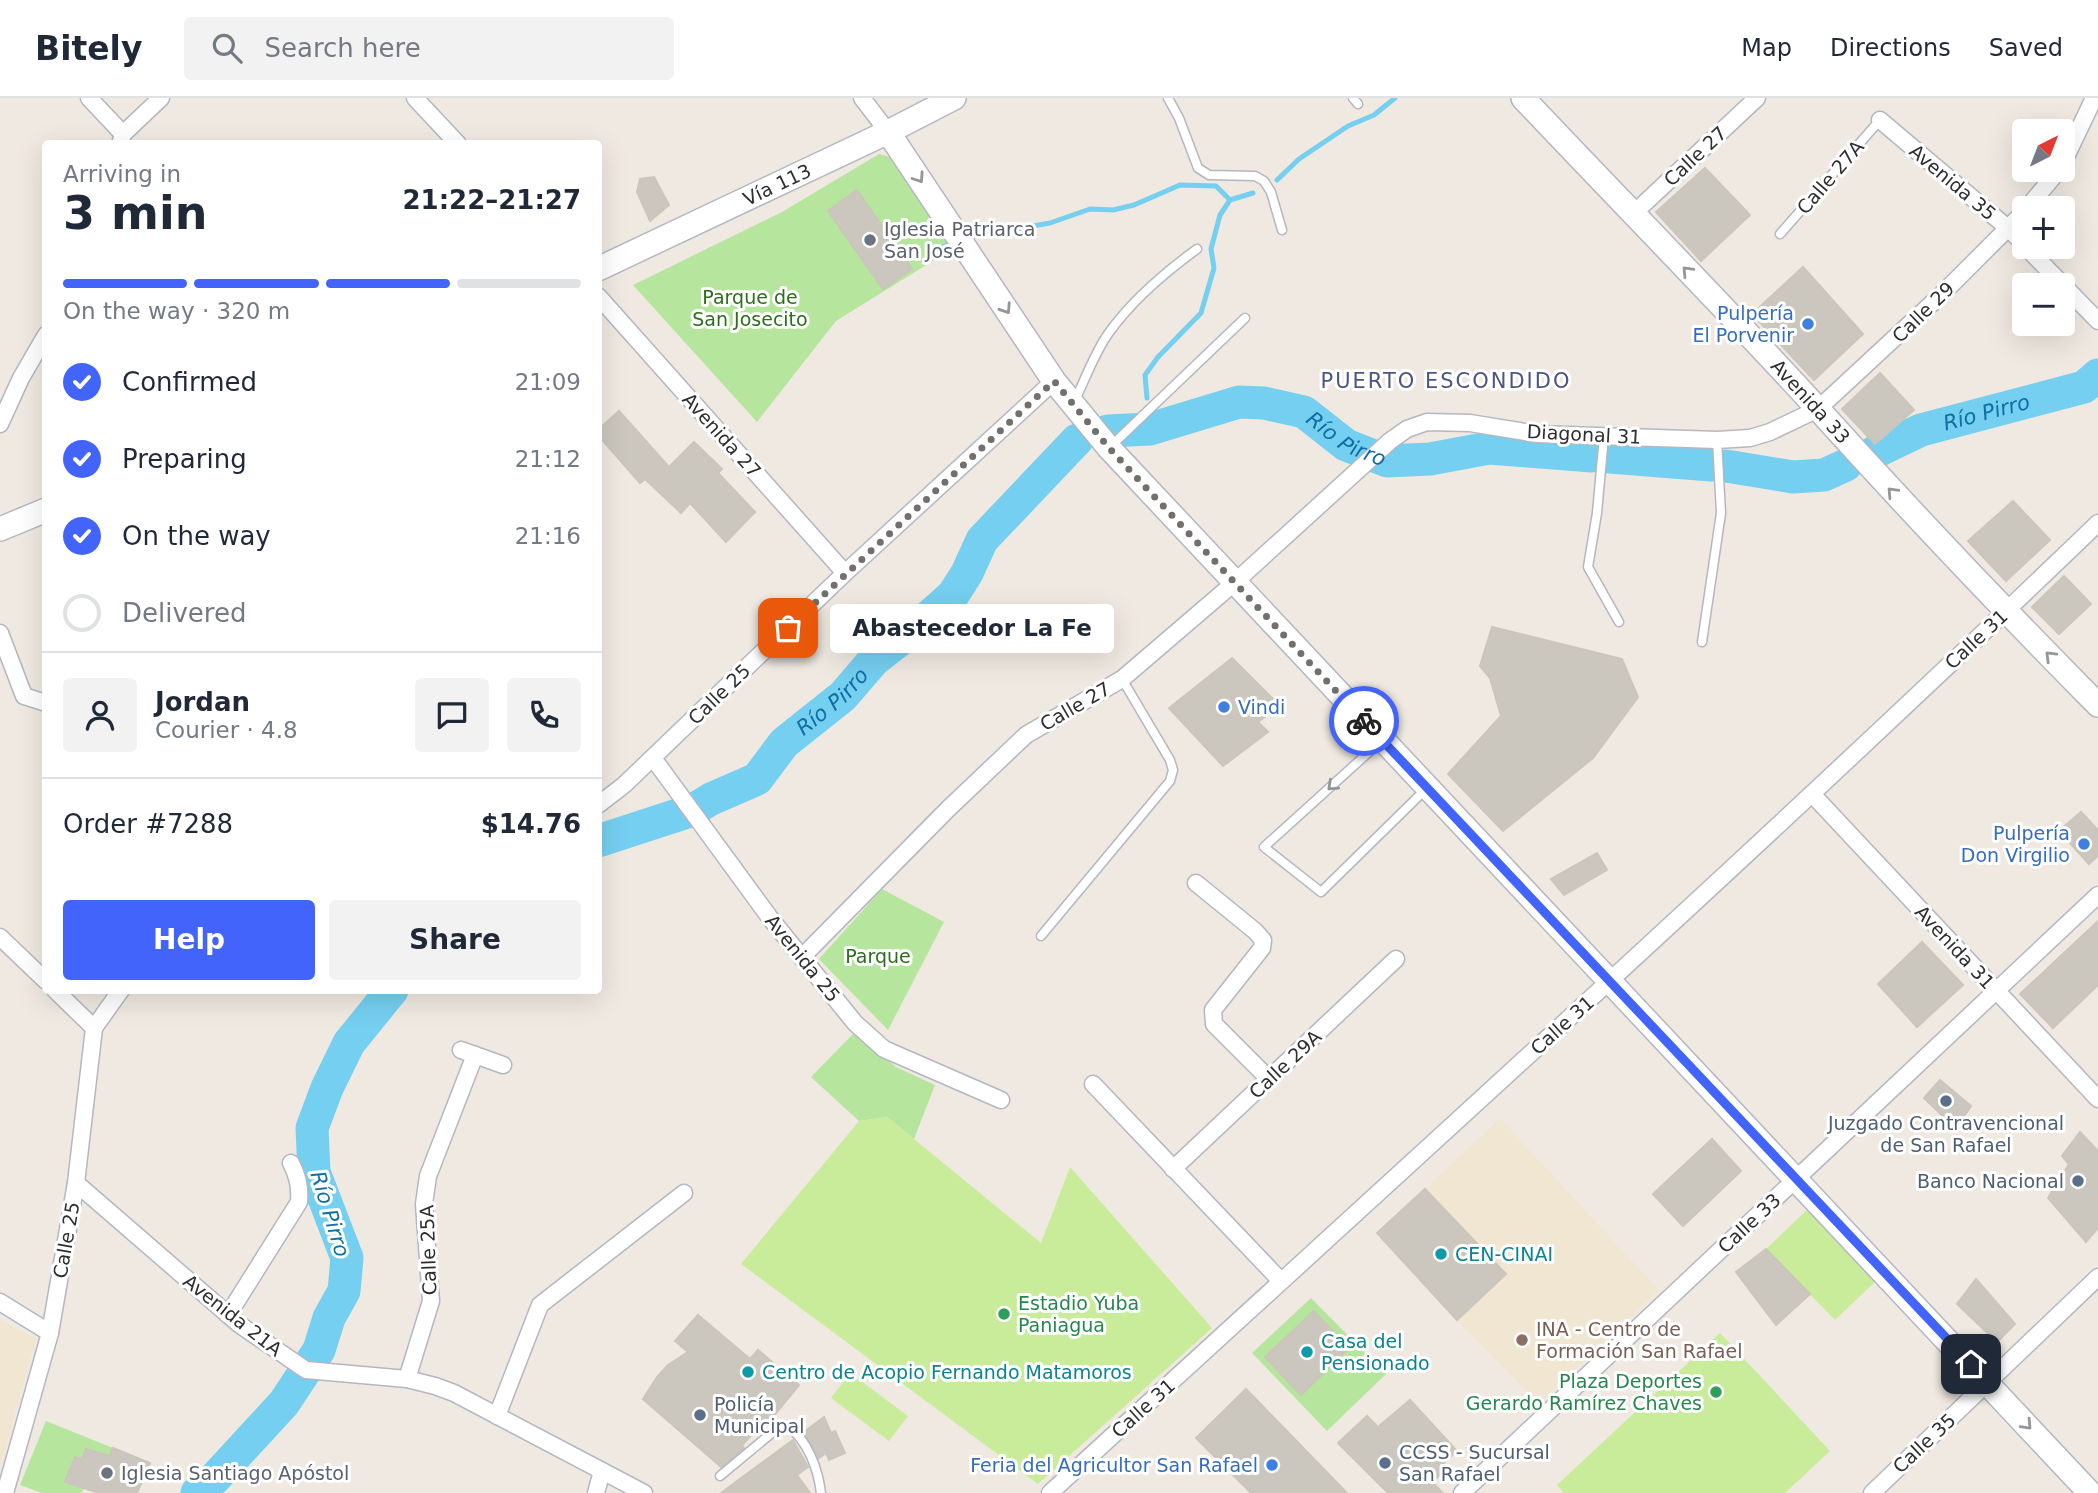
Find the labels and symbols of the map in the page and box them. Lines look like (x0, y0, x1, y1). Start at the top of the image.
north arrow (2012, 119, 2076, 182)
street label: Calle 27 (1659, 122, 1731, 190)
street label: Calle 27A (1792, 136, 1868, 218)
street label: Avenida 35 (1905, 139, 2001, 225)
street label: Vía 113 (740, 159, 814, 210)
one-way arrow (911, 171, 924, 184)
place label: Iglesia Patriarca San José (884, 218, 1035, 262)
marker: Iglesia Patriarca San José (862, 232, 878, 248)
one-way arrow (1682, 266, 1695, 279)
street label: Calle 29 (1888, 277, 1958, 347)
park label: Parque de San Josecito (692, 286, 808, 330)
one-way arrow (998, 301, 1011, 314)
place label: Pulpería El Porvenir (1692, 302, 1794, 346)
marker: Pulpería El Porvenir (1800, 316, 1816, 332)
street label: Avenida 33 (1767, 355, 1855, 448)
district label: PUERTO ESCONDIDO (1321, 369, 1571, 393)
street label: Avenida 27 (678, 388, 766, 482)
water label: Río Pirro (1941, 390, 2032, 436)
water label: Río Pirro (1302, 407, 1389, 471)
street label: Diagonal 31 (1526, 420, 1642, 448)
one-way arrow (1888, 487, 1901, 500)
pin (758, 598, 818, 658)
callout: Abastecedor La Fe (830, 603, 1114, 652)
street label: Calle 31 (1940, 605, 2012, 673)
one-way arrow (2045, 652, 2058, 665)
street label: Calle 25 (684, 659, 754, 729)
water label: Río Pirro (792, 663, 873, 740)
street label: Calle 27 (1036, 677, 1114, 735)
courier (1329, 686, 1399, 756)
place label: Vindi (1238, 696, 1285, 718)
marker: Vindi (1216, 699, 1232, 715)
one-way arrow (1327, 778, 1340, 790)
place label: Pulpería Don Virgilio (1961, 822, 2070, 866)
marker: Pulpería Don Virgilio (2076, 836, 2092, 852)
street label: Avenida 31 (1911, 901, 1999, 993)
street label: Avenida 25 (761, 910, 845, 1006)
park label: Parque (845, 945, 911, 967)
street label: Calle 31 (1526, 991, 1598, 1059)
street label: Calle 29A (1244, 1025, 1326, 1103)
marker: Juzgado Contravencional de San Rafael (1938, 1093, 1954, 1109)
place label: Juzgado Contravencional de San Rafael (1827, 1112, 2064, 1156)
water label: Río Pirro (306, 1168, 354, 1260)
place label: Banco Nacional (1917, 1170, 2064, 1192)
marker: Banco Nacional (2070, 1173, 2086, 1189)
street label: Calle 33 (1713, 1189, 1785, 1257)
street label: Calle 25 (48, 1200, 84, 1280)
street label: Calle 25A (415, 1204, 441, 1296)
place label: CEN-CINAI (1455, 1243, 1553, 1265)
marker: CEN-CINAI (1433, 1246, 1449, 1262)
street label: Avenida 21A (179, 1270, 287, 1360)
place label: Estadio Yuba Paniagua (1018, 1292, 1139, 1336)
marker: Estadio Yuba Paniagua (996, 1306, 1012, 1322)
place label: INA - Centro de Formación San Rafael (1536, 1318, 1742, 1362)
place label: Casa del Pensionado (1321, 1330, 1430, 1374)
marker: INA - Centro de Formación San Rafael (1514, 1332, 1530, 1348)
pin (1941, 1334, 2001, 1394)
marker: Casa del Pensionado (1299, 1344, 1315, 1360)
place label: Centro de Acopio Fernando Matamoros (762, 1361, 1132, 1383)
marker: Centro de Acopio Fernando Matamoros (740, 1364, 756, 1380)
place label: Plaza Deportes Gerardo Ramírez Chaves (1466, 1370, 1702, 1414)
street label: Calle 31 (1107, 1374, 1179, 1442)
marker: Plaza Deportes Gerardo Ramírez Chaves (1708, 1384, 1724, 1400)
place label: Policía Municipal (714, 1393, 804, 1437)
marker: Policía Municipal (692, 1407, 708, 1423)
street label: Calle 35 (1888, 1409, 1960, 1477)
one-way arrow (2019, 1417, 2032, 1430)
place label: CCSS - Sucursal San Rafael (1399, 1441, 1550, 1485)
place label: Feria del Agricultor San Rafael (970, 1454, 1258, 1476)
marker: CCSS - Sucursal San Rafael (1377, 1455, 1393, 1471)
marker: Feria del Agricultor San Rafael (1264, 1457, 1280, 1473)
place label: Iglesia Santiago Apóstol (121, 1462, 349, 1484)
marker: Iglesia Santiago Apóstol (99, 1465, 115, 1481)

